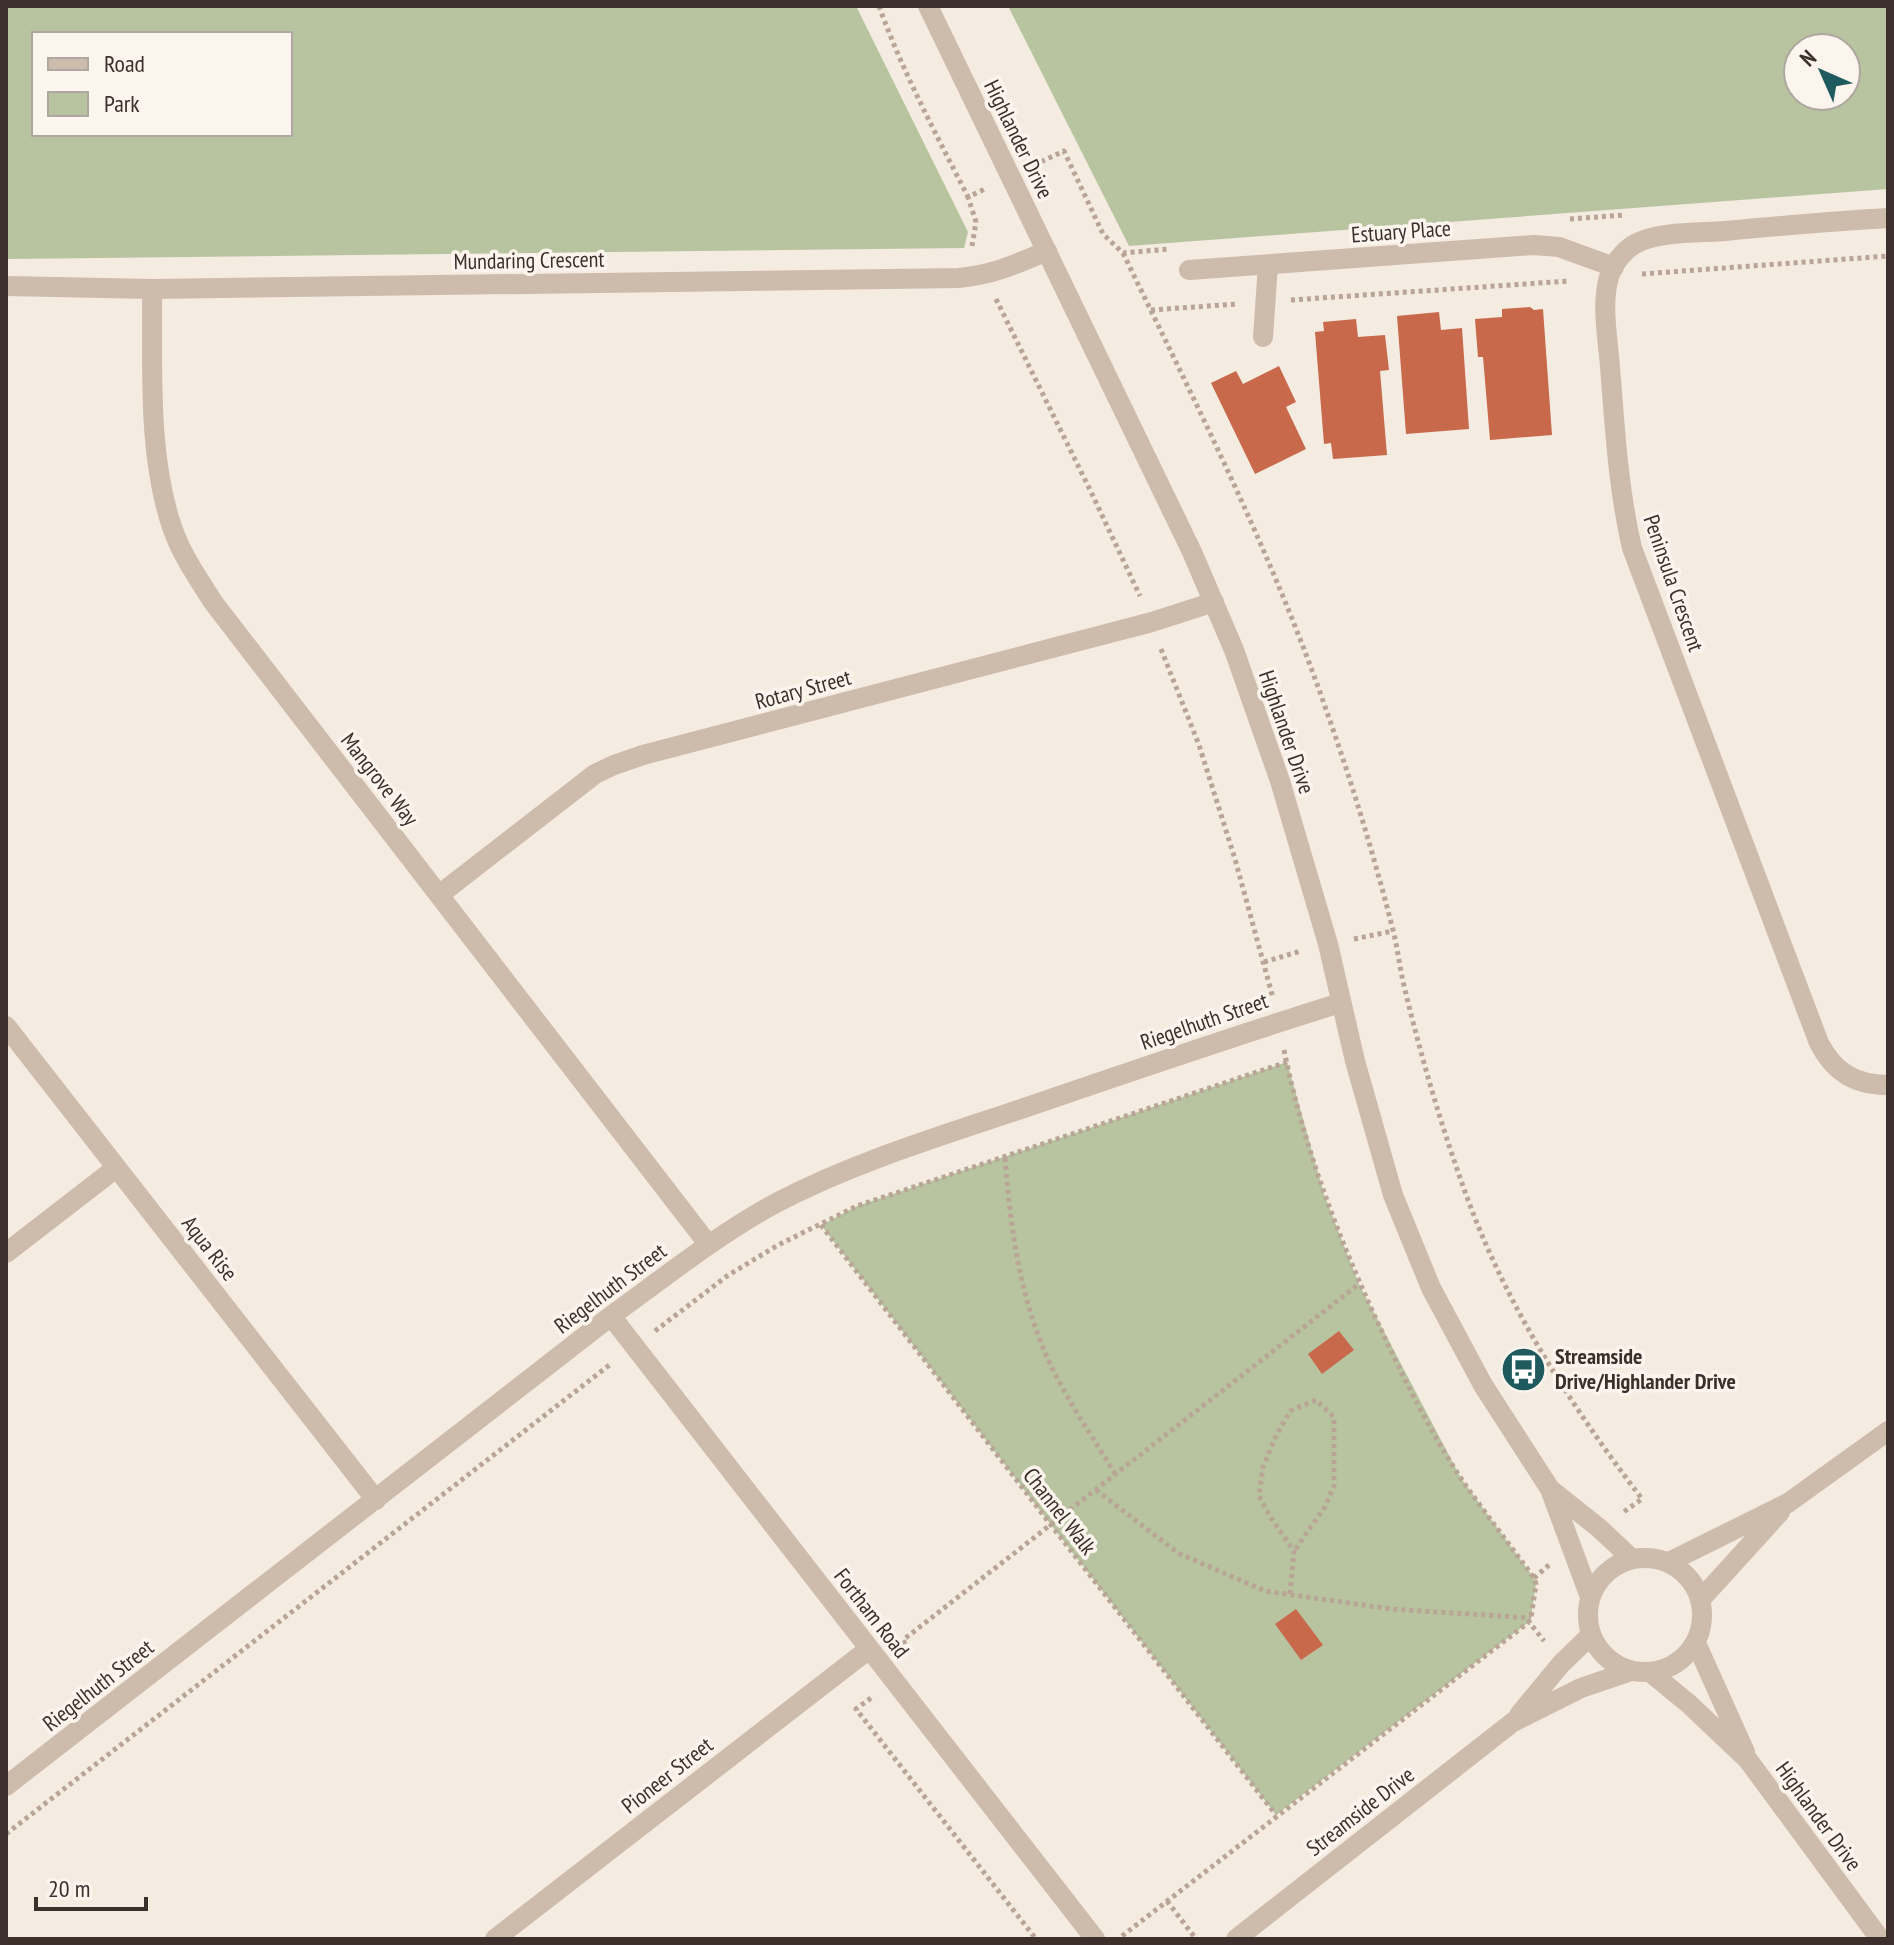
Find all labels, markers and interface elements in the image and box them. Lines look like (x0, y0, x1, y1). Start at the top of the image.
legend (32, 32, 292, 136)
north arrow (1782, 32, 1862, 112)
text: N (1794, 44, 1822, 72)
text: Road (104, 48, 145, 79)
street label: Highlander Drive (978, 75, 1060, 203)
text: Park (104, 88, 140, 119)
street label: Estuary Place (1350, 214, 1452, 248)
street label: Mundaring Crescent (453, 245, 605, 275)
street label: Peninsula Crescent (1638, 511, 1710, 655)
street label: Rotary Street (752, 663, 854, 715)
street label: Highlander Drive (1253, 667, 1321, 797)
street label: Mangrove Way (335, 727, 425, 832)
street label: Riegelhuth Street (1137, 986, 1271, 1056)
street label: Aqua Rise (176, 1210, 244, 1286)
street label: Riegelhuth Street (548, 1237, 672, 1339)
place label: Streamside Drive/Highlander Drive (1555, 1342, 1736, 1395)
bus stop icon: Streamside Drive/Highlander Drive (1500, 1345, 1548, 1393)
street label: Channel Walk (1017, 1462, 1103, 1561)
street label: Fortham Road (828, 1563, 916, 1663)
street label: Riegelhuth Street (37, 1633, 159, 1737)
street label: Pioneer Street (616, 1731, 718, 1819)
street label: Highlander Drive (1770, 1756, 1868, 1876)
street label: Streamside Drive (1300, 1760, 1420, 1862)
scale bar (36, 1861, 146, 1911)
text: 20 m (48, 1873, 90, 1904)

